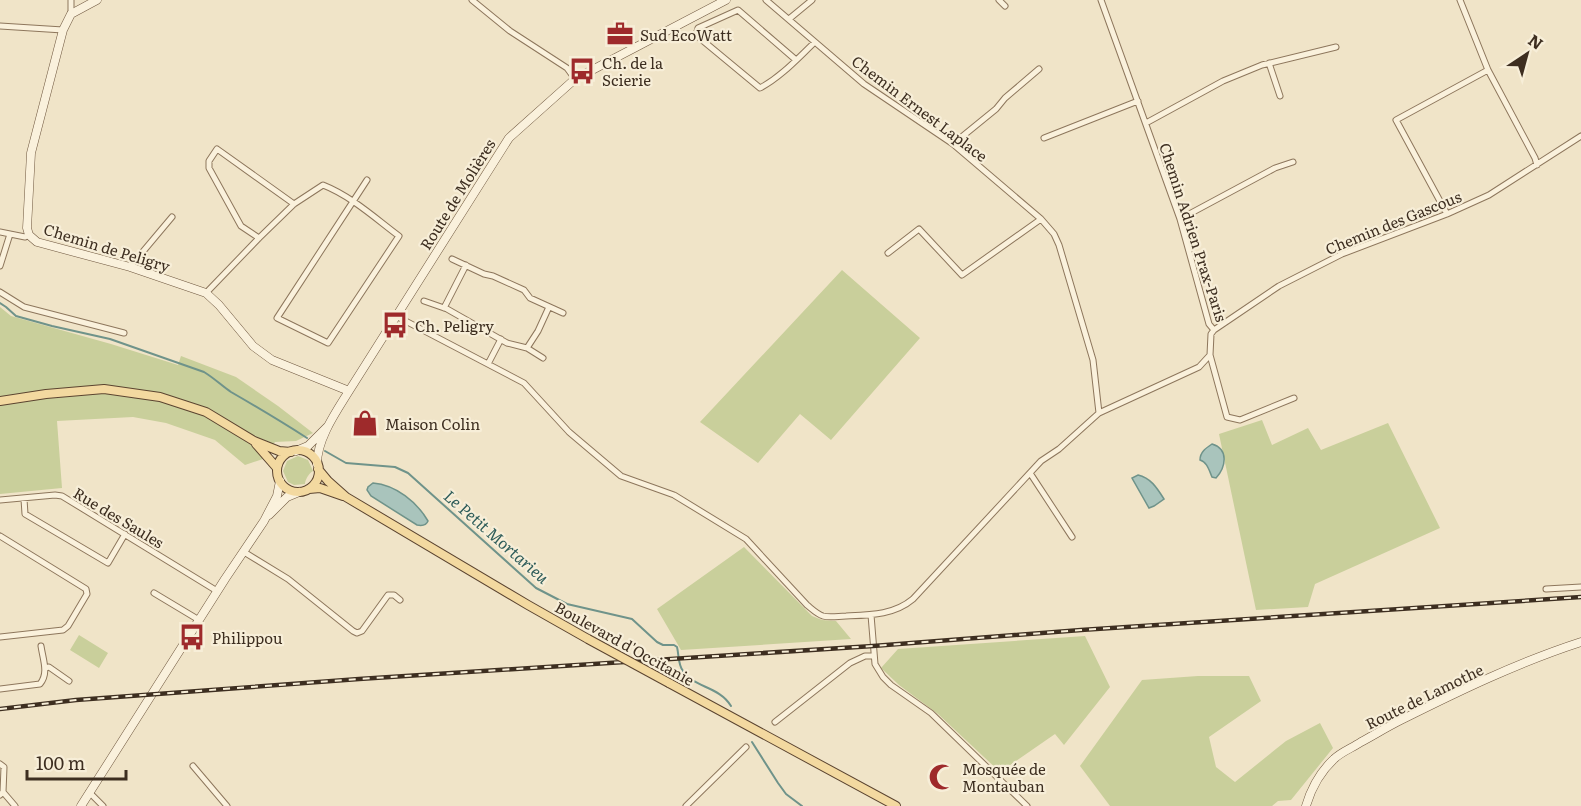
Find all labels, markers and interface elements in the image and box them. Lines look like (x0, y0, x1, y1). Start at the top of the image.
office icon: Sud EcoWatt (605, 19, 635, 49)
place label: Sud EcoWatt (640, 23, 732, 46)
north arrow (1497, 24, 1557, 84)
text: N (1524, 27, 1549, 55)
street label: Chemin Ernest Laplace (847, 49, 993, 167)
place label: Ch. de la Scierie (602, 51, 664, 91)
bus stop icon: Ch. de la Scierie (567, 56, 597, 86)
street label: Route de Molières (414, 134, 501, 254)
street label: Chemin Adrien Prax-Paris (1154, 140, 1234, 325)
street label: Chemin des Gascous (1321, 184, 1465, 260)
street label: Chemin de Peligry (41, 217, 173, 277)
bus stop icon: Ch. Peligry (380, 310, 410, 340)
place label: Ch. Peligry (415, 314, 494, 337)
shop icon: Maison Colin (350, 408, 380, 438)
place label: Maison Colin (385, 412, 480, 435)
street label: Rue des Saules (69, 481, 169, 553)
water label: Le Petit Mortarieu (439, 484, 555, 589)
street label: Boulevard d'Occitanie (551, 595, 699, 691)
bus stop icon: Philippou (177, 622, 207, 652)
place label: Philippou (212, 626, 283, 649)
street label: Route de Lamothe (1361, 657, 1487, 735)
scale bar (27, 743, 126, 781)
text: 100 m (36, 749, 85, 776)
place label: Mosquée de Montauban (962, 757, 1046, 797)
mosque icon: Mosquée de Montauban (927, 762, 957, 792)

